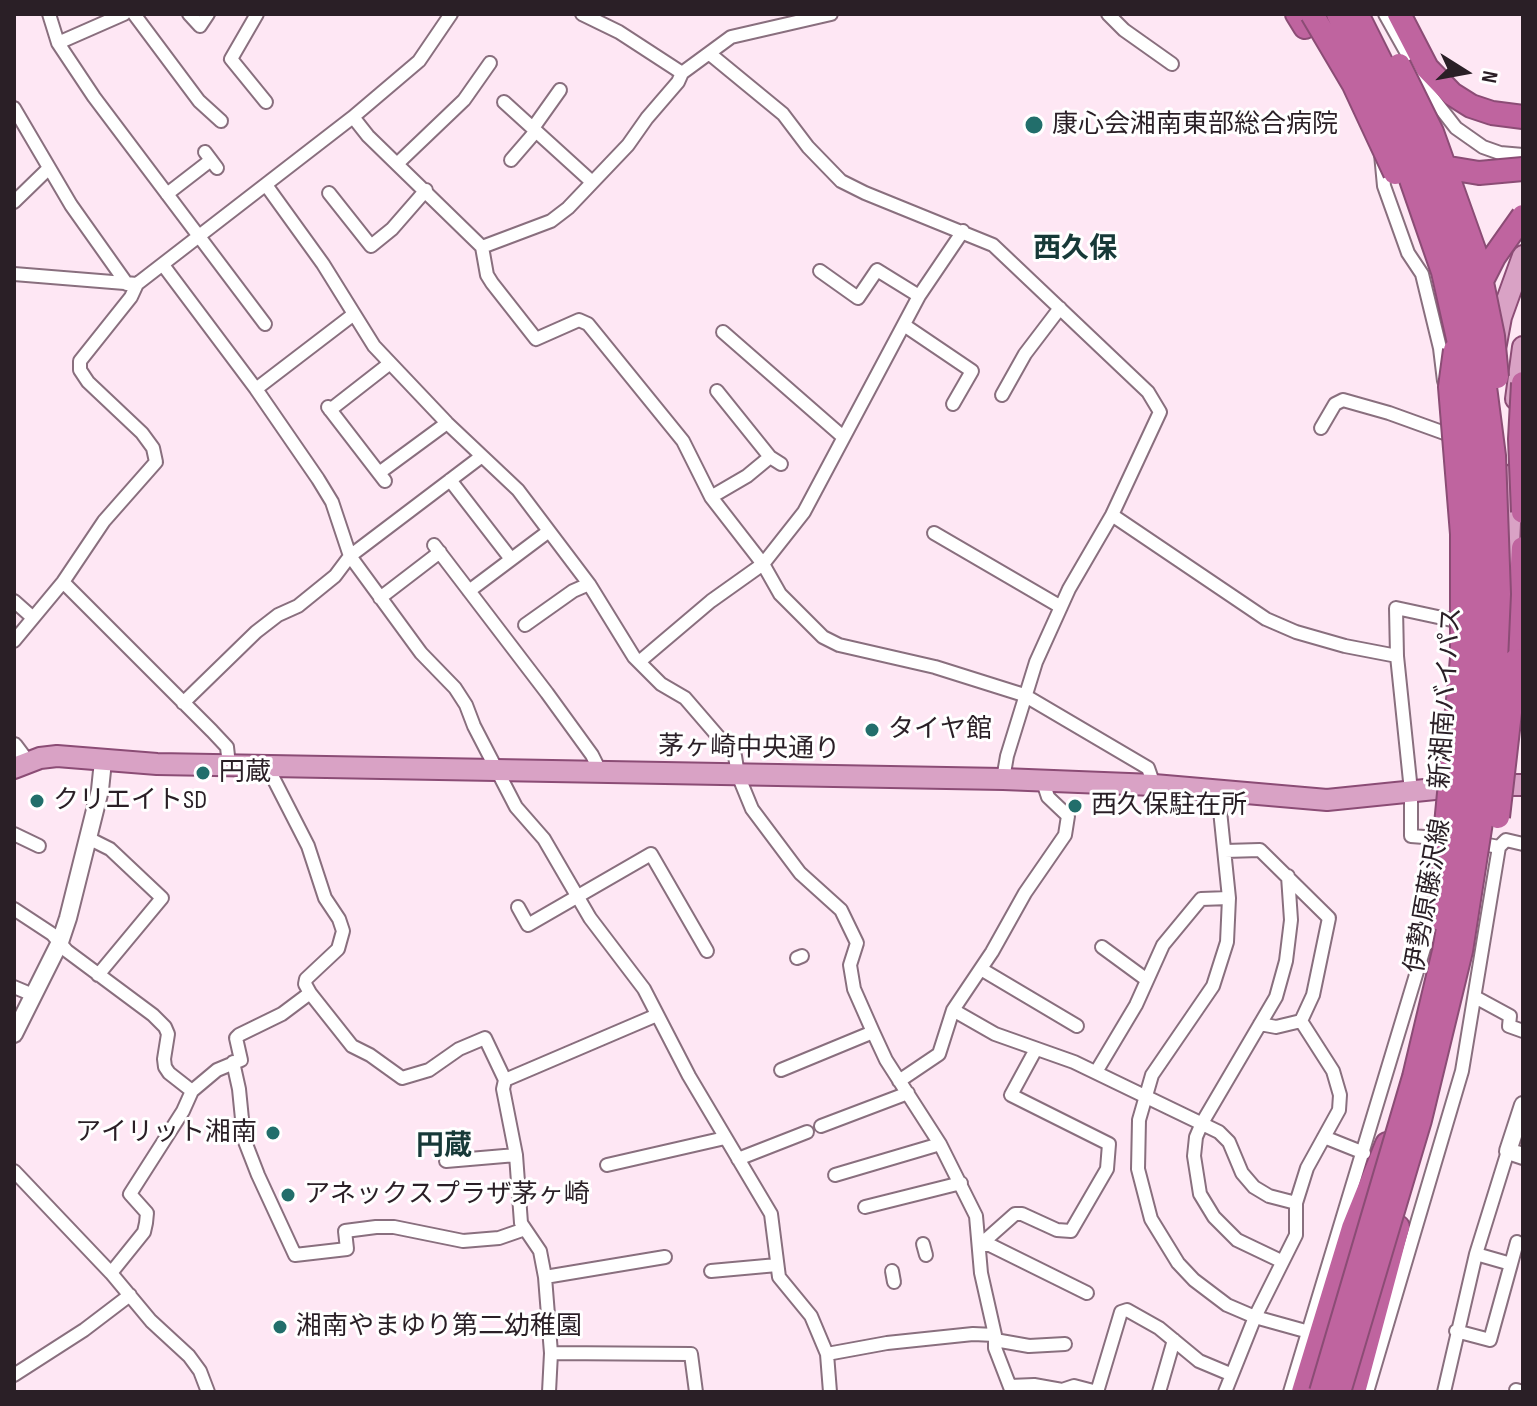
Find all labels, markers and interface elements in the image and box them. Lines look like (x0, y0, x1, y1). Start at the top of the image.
north arrow (1425, 32, 1505, 112)
text: N (1475, 68, 1503, 85)
place label: 康心会湘南東部総合病院 (1052, 109, 1338, 141)
marker: 康心会湘南東部総合病院 (1023, 114, 1045, 136)
district label: 西久保 (1033, 233, 1117, 267)
street label: 新湘南バイパス (1425, 606, 1469, 790)
place label: タイヤ館 (888, 714, 992, 746)
marker: タイヤ館 (863, 721, 881, 739)
street label: 茅ヶ崎中央通り (658, 732, 840, 766)
place label: 円蔵 (219, 757, 271, 789)
marker: 円蔵 (194, 764, 212, 782)
place label: クリエイトSD (53, 785, 207, 817)
place label: 西久保駐在所 (1091, 790, 1247, 822)
marker: クリエイトSD (28, 792, 46, 810)
marker: 西久保駐在所 (1066, 797, 1084, 815)
street label: 伊勢原藤沢線 (1400, 816, 1458, 976)
place label: アイリット湘南 (75, 1117, 257, 1149)
marker: アイリット湘南 (264, 1124, 282, 1142)
district label: 円蔵 (416, 1130, 472, 1164)
place label: アネックスプラザ茅ヶ崎 (304, 1179, 590, 1211)
marker: アネックスプラザ茅ヶ崎 (279, 1186, 297, 1204)
place label: 湘南やまゆり第二幼稚園 (296, 1311, 582, 1343)
marker: 湘南やまゆり第二幼稚園 (271, 1318, 289, 1336)

